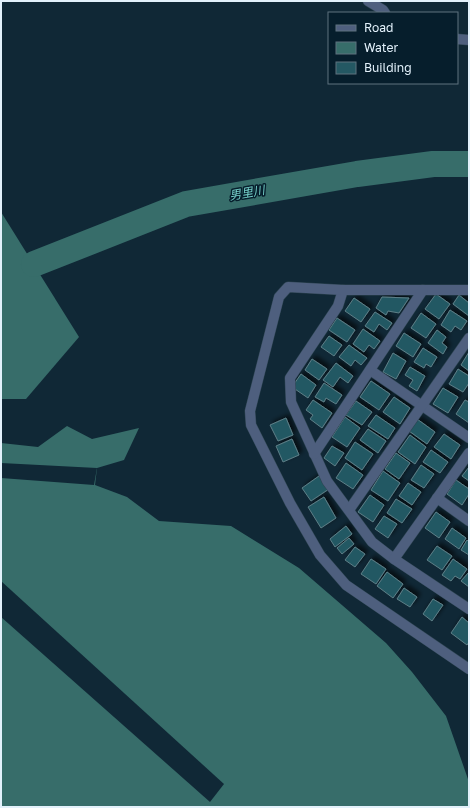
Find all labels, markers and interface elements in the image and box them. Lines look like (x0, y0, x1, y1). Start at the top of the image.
legend (328, 12, 458, 84)
text: Road (364, 20, 393, 35)
text: Water (364, 40, 398, 55)
text: Building (364, 60, 412, 75)
water label: 男里川 (228, 182, 268, 203)

